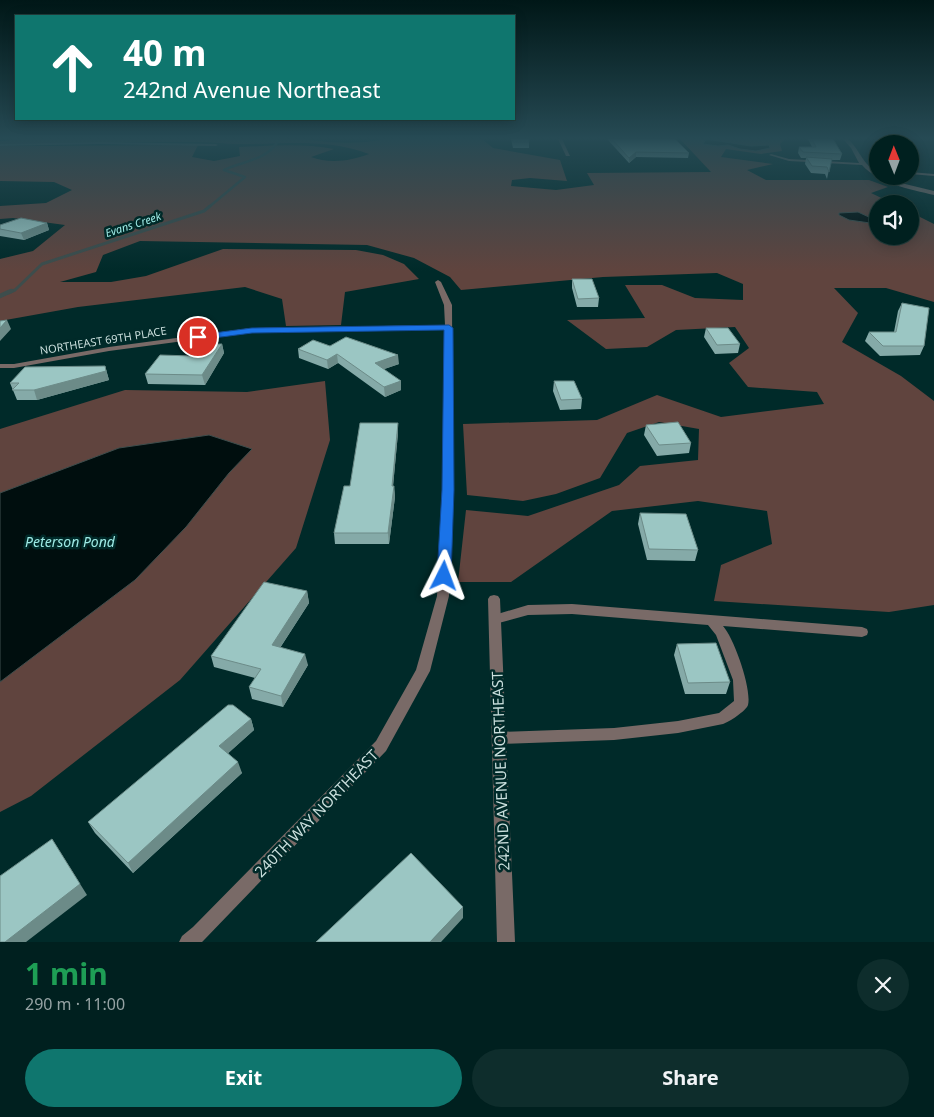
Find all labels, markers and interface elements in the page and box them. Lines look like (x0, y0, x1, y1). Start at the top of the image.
text: 40 m (123, 29, 206, 76)
icon: ahead (40, 35, 105, 100)
text: 242nd Avenue Northeast (123, 74, 380, 104)
north arrow (869, 135, 919, 185)
map controls (869, 135, 919, 245)
button: sound (869, 195, 919, 245)
water label: Evans Creek (103, 208, 163, 240)
pin (177, 316, 219, 358)
street label: NORTHEAST 69TH PLACE (38, 323, 168, 357)
icon: arrive (184, 323, 212, 351)
water label: Peterson Pond (25, 532, 116, 551)
position arrow (417, 549, 469, 601)
street label: 242ND AVENUE NORTHEAST (487, 670, 513, 871)
street label: 240TH WAY NORTHEAST (250, 744, 383, 881)
text: 1 min (25, 953, 108, 994)
button: close (857, 959, 909, 1011)
text: 290 m · 11:00 (25, 993, 125, 1015)
button: Exit (25, 1049, 462, 1107)
button: Share (472, 1049, 909, 1107)

